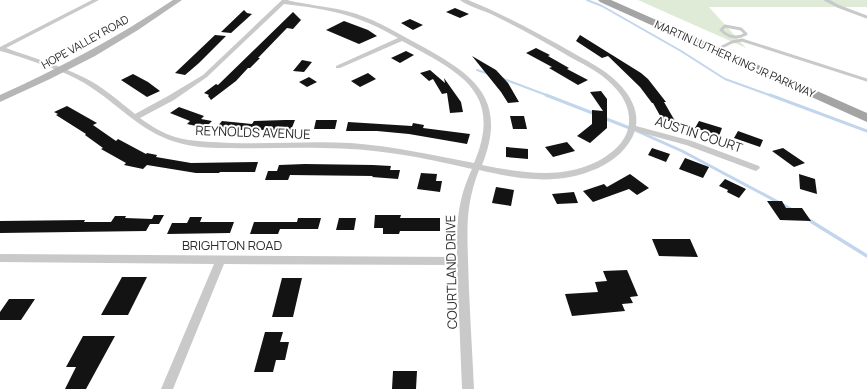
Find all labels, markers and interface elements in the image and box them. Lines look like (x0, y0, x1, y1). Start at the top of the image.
street label: HOPE VALLEY ROAD (38, 11, 131, 72)
street label: MARTIN LUTHER KING JR PARKWAY (653, 16, 819, 101)
street label: AUSTIN COURT (653, 111, 745, 157)
street label: REYNOLDS AVENUE (195, 121, 311, 143)
street label: COURTLAND DRIVE (441, 215, 461, 329)
street label: BRIGHTON ROAD (182, 236, 282, 254)

